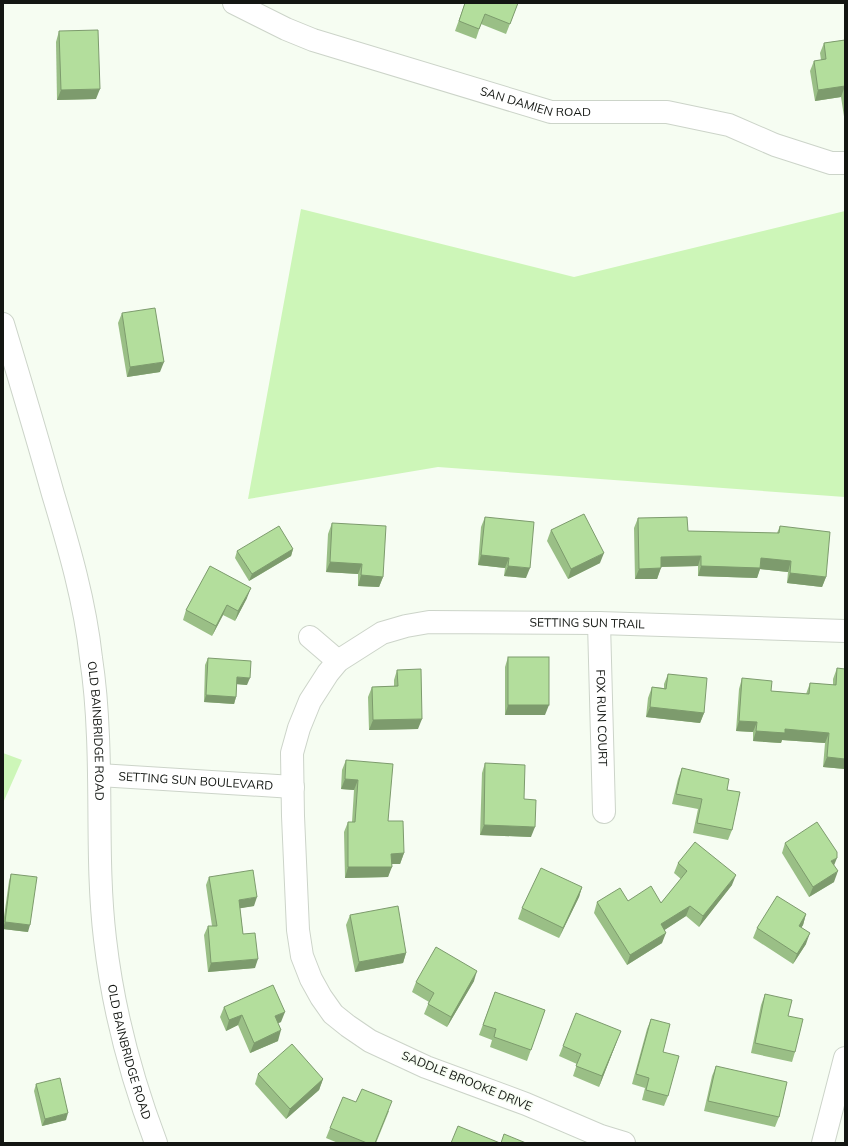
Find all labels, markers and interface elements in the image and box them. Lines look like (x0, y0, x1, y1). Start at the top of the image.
street label: SAN DAMIEN ROAD (478, 83, 591, 119)
street label: SETTING SUN TRAIL (529, 615, 646, 632)
street label: OLD BAINBRIDGE ROAD (85, 660, 107, 801)
street label: FOX RUN COURT (593, 669, 611, 767)
street label: SETTING SUN BOULEVARD (118, 768, 274, 793)
street label: OLD BAINBRIDGE ROAD (105, 983, 155, 1121)
street label: SADDLE BROOKE DRIVE (400, 1047, 535, 1114)

